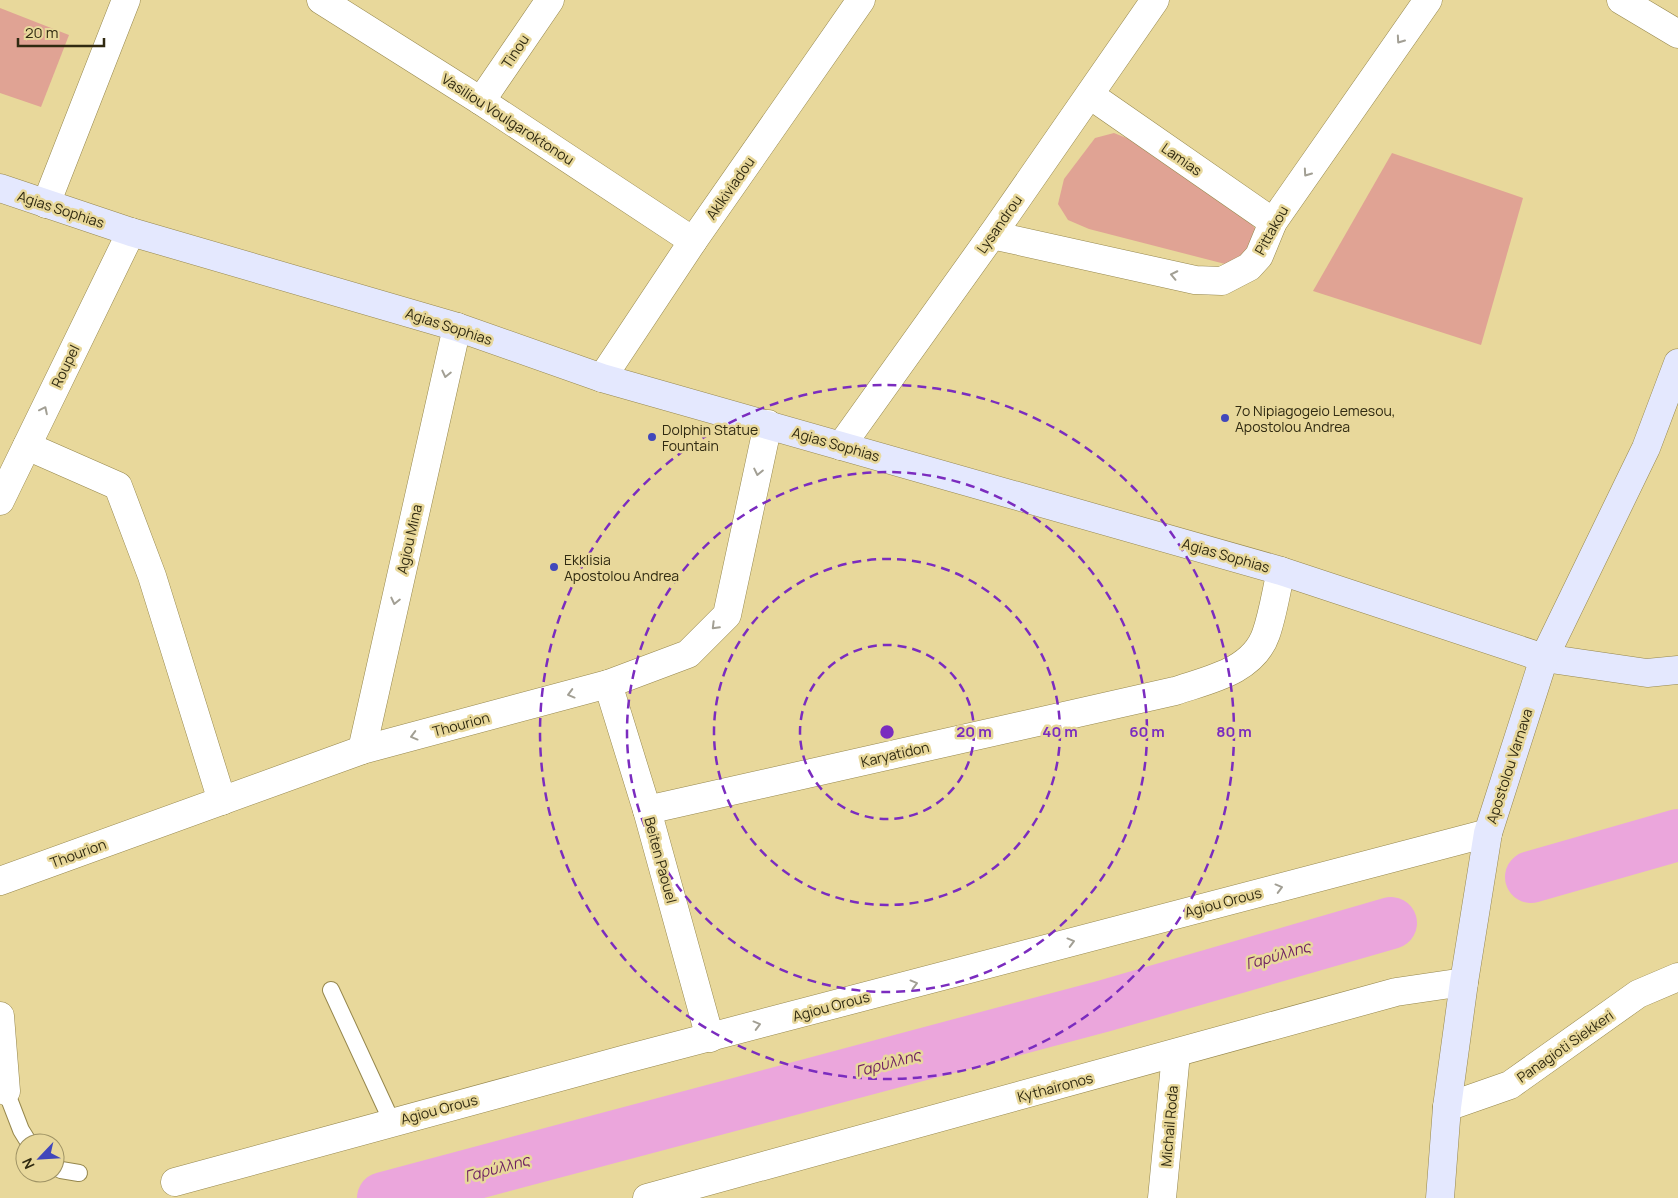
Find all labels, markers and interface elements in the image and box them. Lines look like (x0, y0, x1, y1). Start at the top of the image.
scale bar (18, 15, 104, 47)
text: 20 m (25, 22, 58, 43)
street label: Tinou (497, 31, 533, 71)
one-way arrow (1398, 34, 1406, 43)
street label: Vasiliou Voulgaroktonou (438, 69, 578, 169)
street label: Lamias (1158, 138, 1206, 180)
street label: Aklkiviadou (701, 153, 759, 223)
one-way arrow (1304, 167, 1313, 177)
street label: Agias Sophias (15, 186, 107, 232)
street label: Lysandrou (972, 191, 1026, 257)
street label: Pittakou (1250, 202, 1292, 258)
one-way arrow (1169, 270, 1178, 281)
street label: Agias Sophias (403, 303, 495, 349)
street label: Roupel (47, 342, 83, 390)
one-way arrow (441, 370, 452, 379)
place label: 7o Nipiagogeio Lemesou, Apostolou Andrea (1235, 401, 1395, 436)
one-way arrow (38, 406, 48, 415)
marker: 7o Nipiagogeio Lemesou, Apostolou Andrea (1219, 412, 1231, 424)
place label: Dolphin Statue Fountain (662, 420, 758, 455)
street label: Agias Sophias (790, 422, 882, 466)
marker: Dolphin Statue Fountain (646, 431, 658, 443)
one-way arrow (753, 467, 764, 476)
street label: Agiou Mina (392, 502, 426, 576)
street label: Agias Sophias (1180, 533, 1272, 577)
place label: Ekklisia Apostolou Andrea (564, 550, 679, 585)
marker: Ekklisia Apostolou Andrea (548, 561, 560, 573)
one-way arrow (390, 597, 401, 606)
one-way arrow (712, 620, 721, 629)
one-way arrow (567, 688, 576, 699)
street label: Apostolou Varnava (1481, 706, 1537, 826)
street label: Thourion (430, 707, 492, 741)
text: 20 m (956, 721, 992, 742)
text: 40 m (1042, 721, 1078, 742)
text: 60 m (1129, 721, 1165, 742)
text: 80 m (1216, 721, 1252, 742)
centre of rings (878, 723, 896, 741)
one-way arrow (411, 731, 419, 741)
street label: Karyatidon (859, 737, 931, 771)
street label: Beiten Paouel (640, 815, 682, 905)
street label: Thourion (47, 834, 109, 872)
street label: Agiou Orous (1182, 883, 1264, 921)
one-way arrow (1274, 883, 1282, 893)
water label: Γαρύλλης (1243, 935, 1315, 974)
one-way arrow (1066, 938, 1074, 948)
one-way arrow (909, 979, 918, 990)
street label: Agiou Orous (790, 987, 872, 1025)
street label: Panagioti Siekkeri (1513, 1006, 1617, 1086)
one-way arrow (752, 1021, 760, 1031)
water label: Γαρύλλης (853, 1044, 925, 1082)
street label: Kythaironos (1015, 1068, 1095, 1106)
street label: Michail Roda (1156, 1085, 1182, 1167)
street label: Agiou Orous (398, 1090, 480, 1128)
north arrow (15, 1133, 65, 1183)
water label: Γαρύλλης (462, 1149, 534, 1187)
text: N (17, 1155, 39, 1172)

